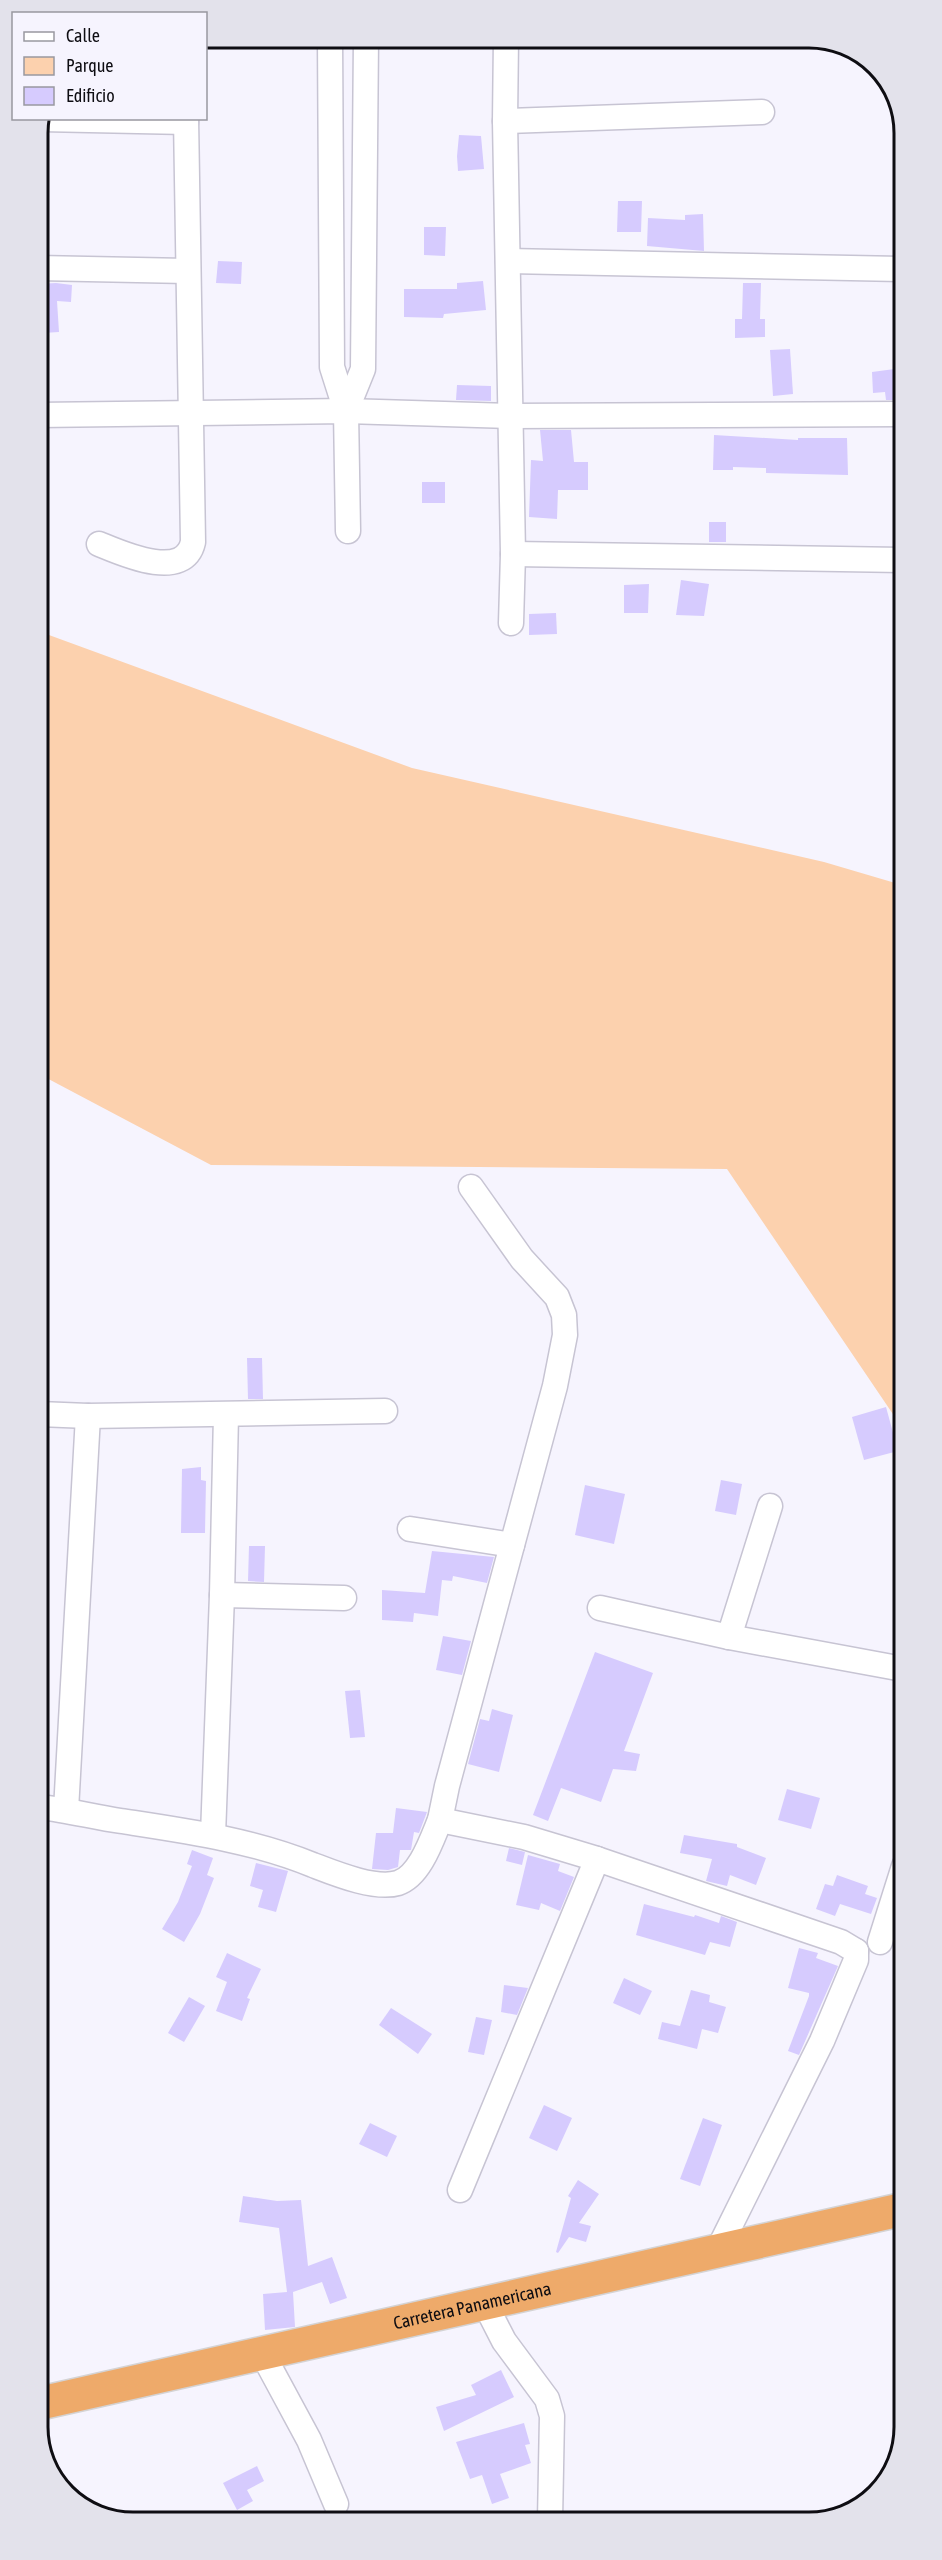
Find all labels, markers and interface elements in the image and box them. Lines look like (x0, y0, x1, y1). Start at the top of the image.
legend (12, 12, 207, 120)
text: Calle (66, 25, 100, 46)
text: Parque (66, 55, 114, 76)
text: Edificio (66, 85, 115, 106)
street label: Carretera Panamericana (391, 2278, 553, 2333)

